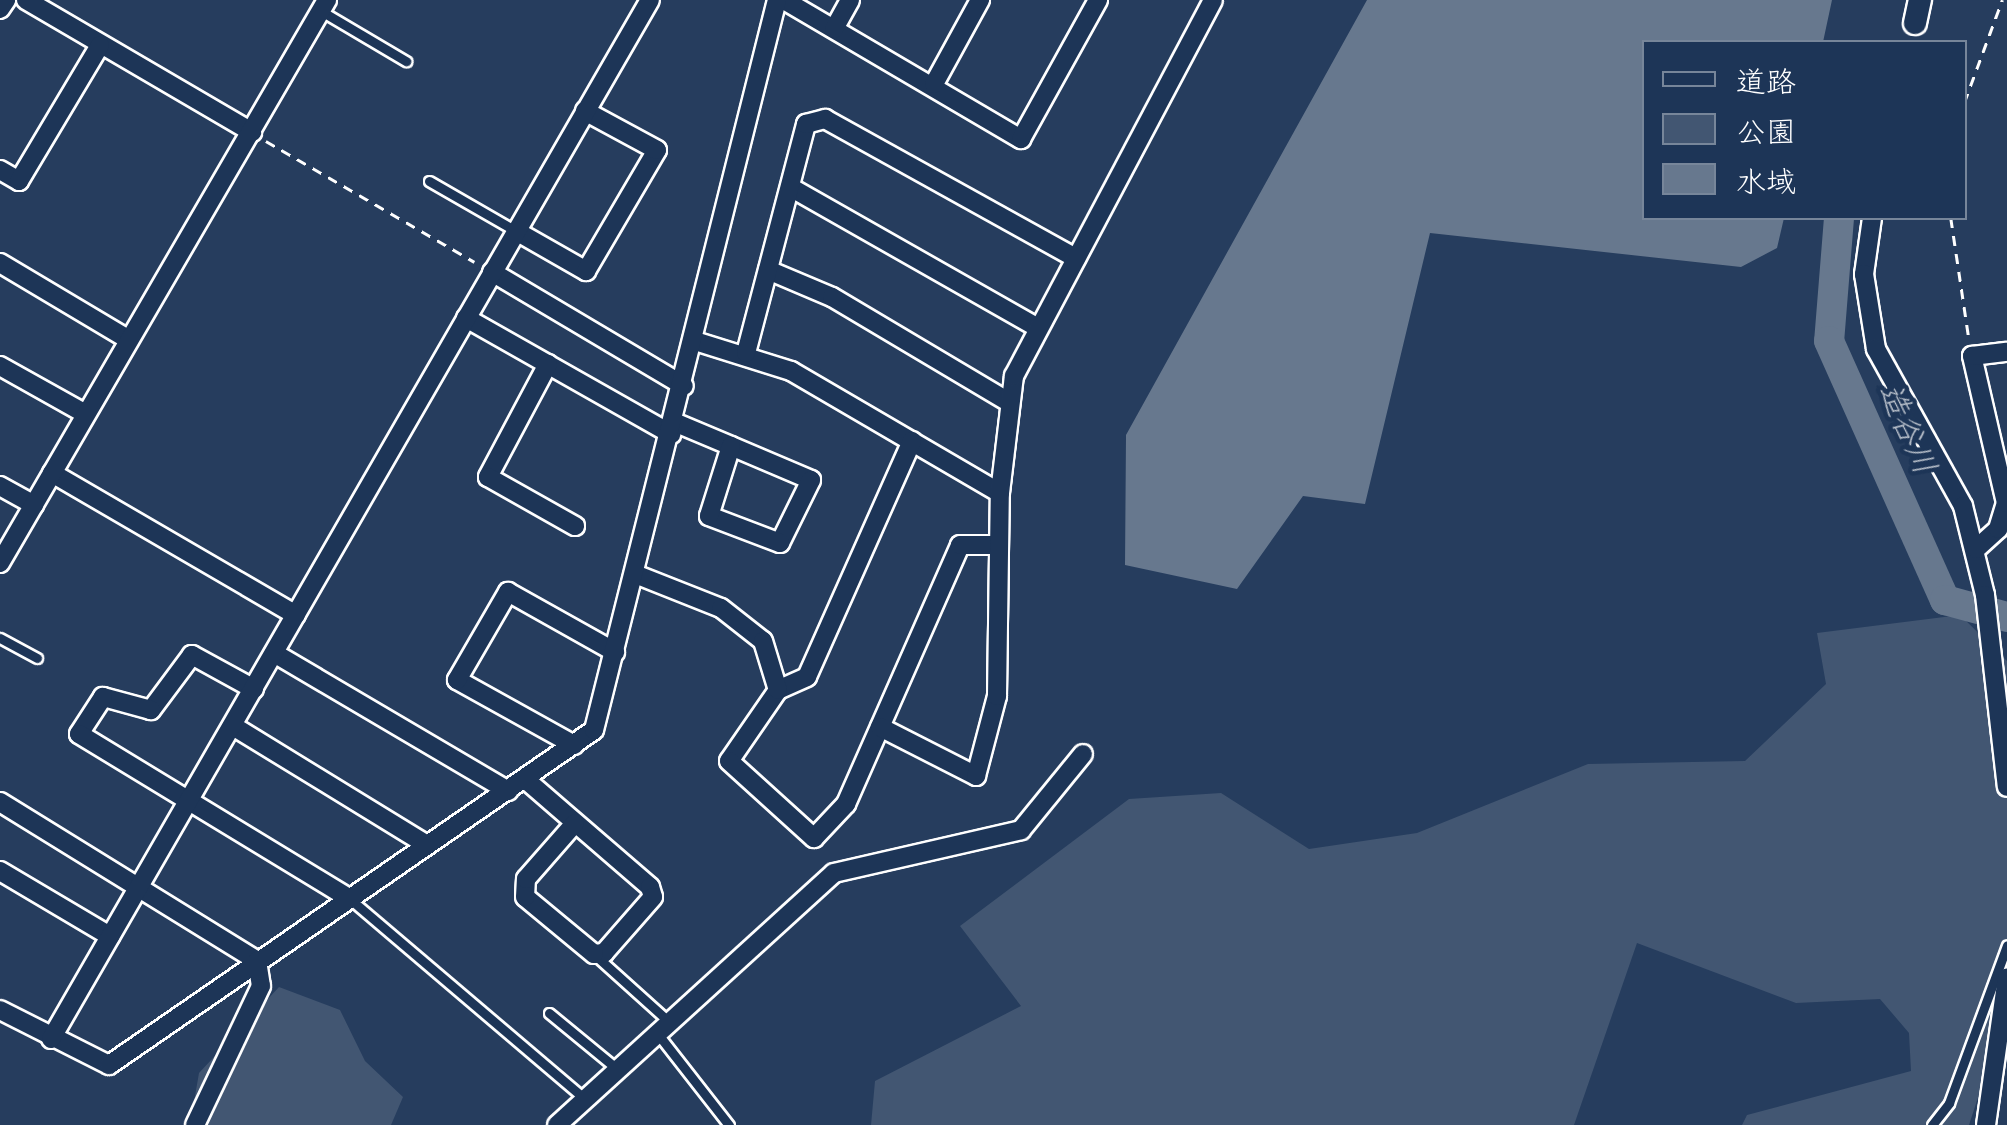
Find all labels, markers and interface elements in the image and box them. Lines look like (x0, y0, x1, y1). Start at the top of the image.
legend (1642, 40, 1967, 220)
text: 道路 (1736, 65, 1796, 100)
text: 公園 (1736, 115, 1796, 150)
text: 水域 (1736, 165, 1796, 200)
water label: 造谷川 (1870, 377, 1944, 481)

